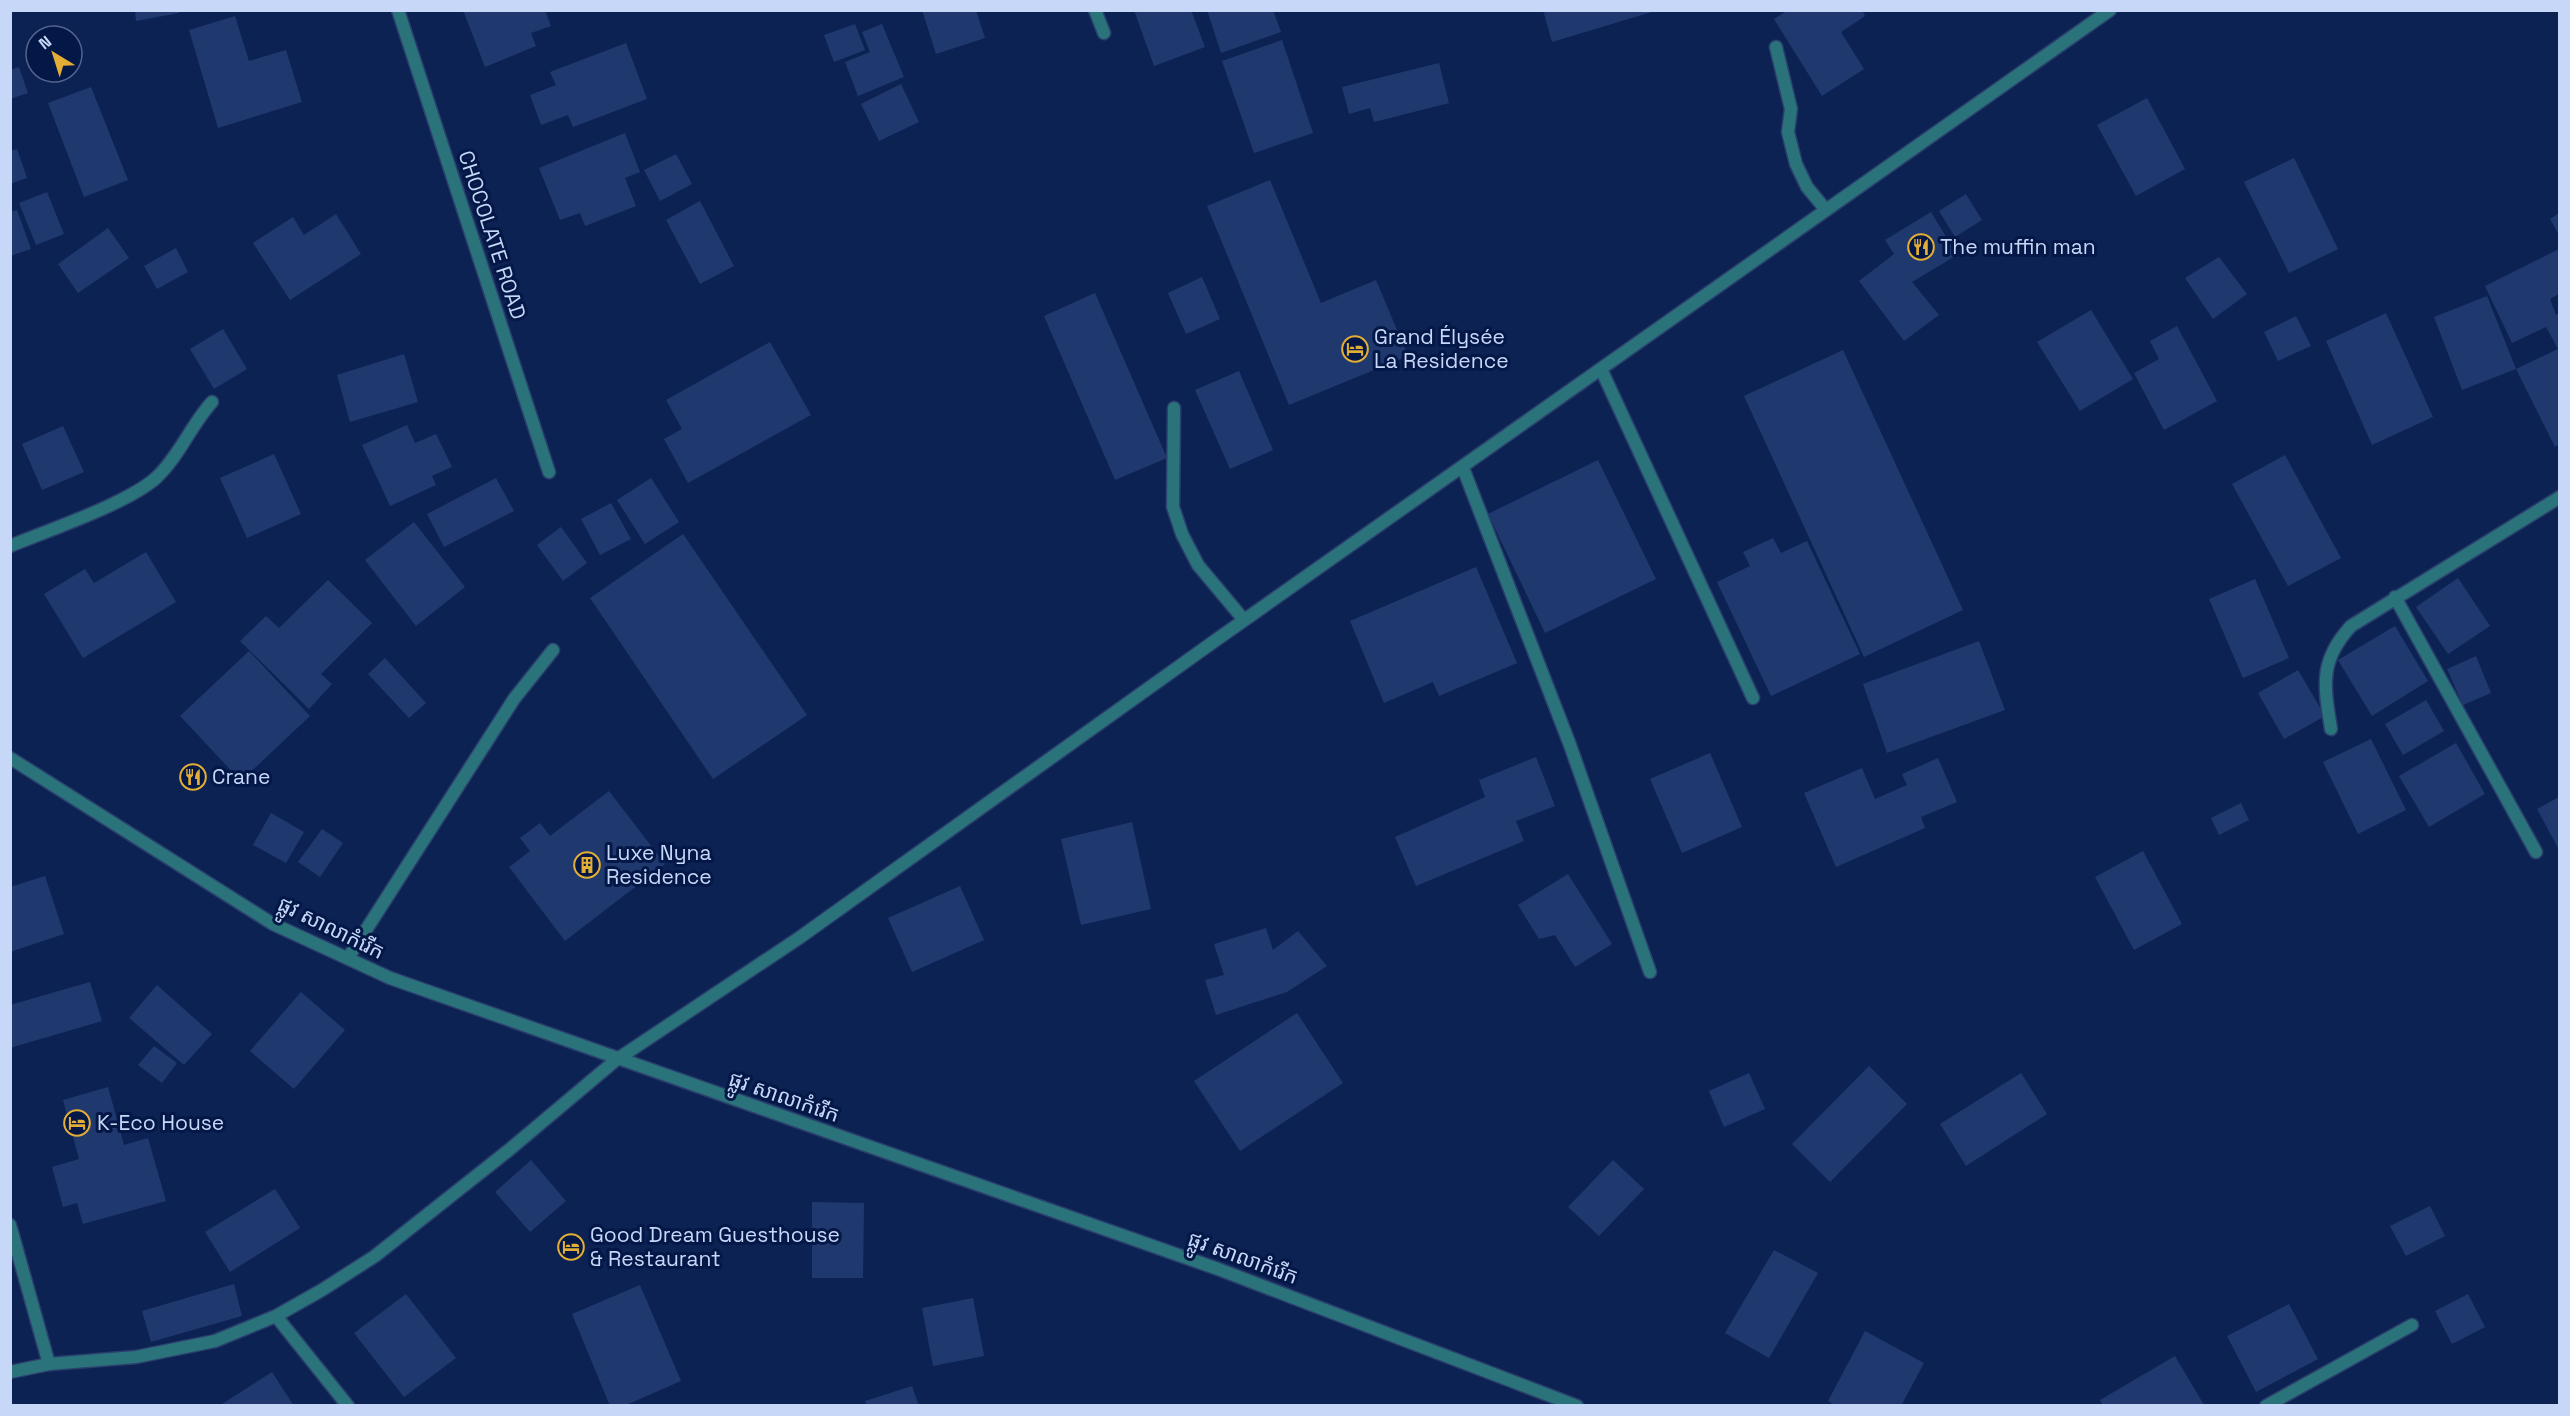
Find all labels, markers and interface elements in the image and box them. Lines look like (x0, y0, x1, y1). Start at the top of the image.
north arrow (24, 24, 84, 84)
text: N (34, 31, 56, 54)
street label: CHOCOLATE ROAD (452, 147, 532, 323)
restaurant icon: The muffin man (1906, 232, 1936, 262)
place label: The muffin man (1940, 233, 2096, 260)
place label: Grand Élysée La Residence (1374, 323, 1509, 374)
hotel icon: Grand Élysée La Residence (1340, 334, 1370, 364)
restaurant icon: Crane (178, 762, 208, 792)
place label: Crane (212, 763, 270, 790)
place label: Luxe Nyna Residence (606, 839, 712, 890)
building icon: Luxe Nyna Residence (572, 850, 602, 880)
street label: ផ្លូវ សាលាកំរើក (271, 890, 389, 971)
street label: ផ្លូវ សាលាកំរើក (723, 1065, 843, 1134)
hotel icon: K-Eco House (62, 1108, 92, 1138)
place label: K-Eco House (97, 1109, 224, 1136)
place label: Good Dream Guesthouse & Restaurant (590, 1221, 840, 1272)
street label: ផ្លូវ សាលាកំរើក (1182, 1225, 1302, 1296)
hotel icon: Good Dream Guesthouse & Restaurant (556, 1232, 586, 1262)

